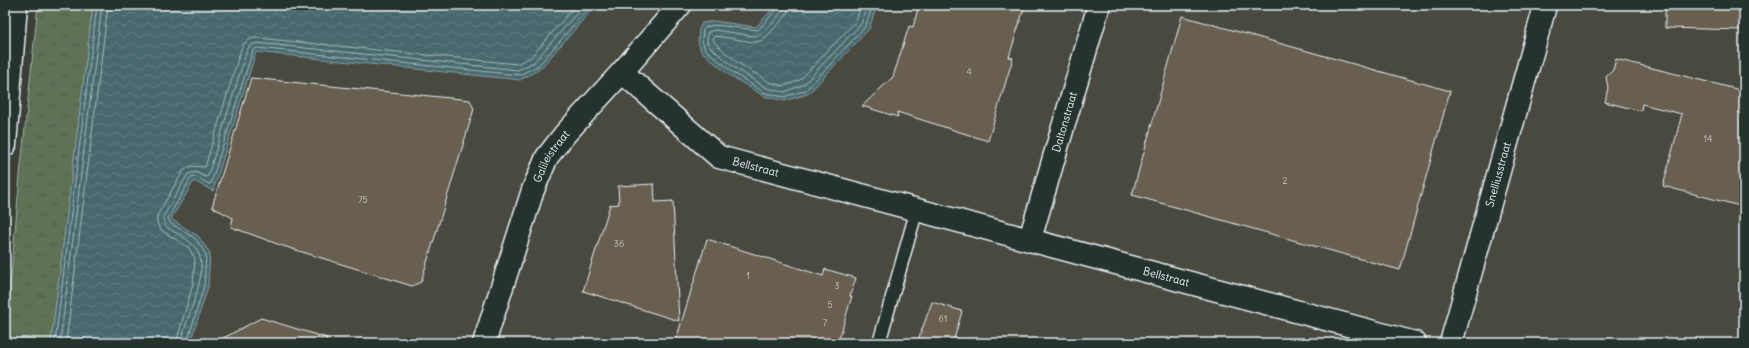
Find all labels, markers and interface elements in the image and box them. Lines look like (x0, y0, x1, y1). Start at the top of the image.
house number: 4 (966, 66, 972, 77)
street label: Daltonstraat (1049, 90, 1080, 154)
street label: Galileistraat (530, 127, 572, 185)
house number: 14 (1704, 133, 1712, 144)
street label: Snelliusstraat (1482, 140, 1514, 208)
street label: Bellstraat (731, 154, 781, 180)
house number: 2 (1283, 175, 1288, 186)
house number: 75 (358, 194, 368, 205)
house number: 36 (614, 238, 624, 249)
street label: Bellstraat (1142, 264, 1191, 290)
house number: 1 (746, 270, 750, 281)
house number: 3 (834, 280, 840, 291)
house number: 5 (827, 299, 833, 310)
house number: 61 (939, 313, 947, 324)
house number: 7 (823, 317, 828, 328)

